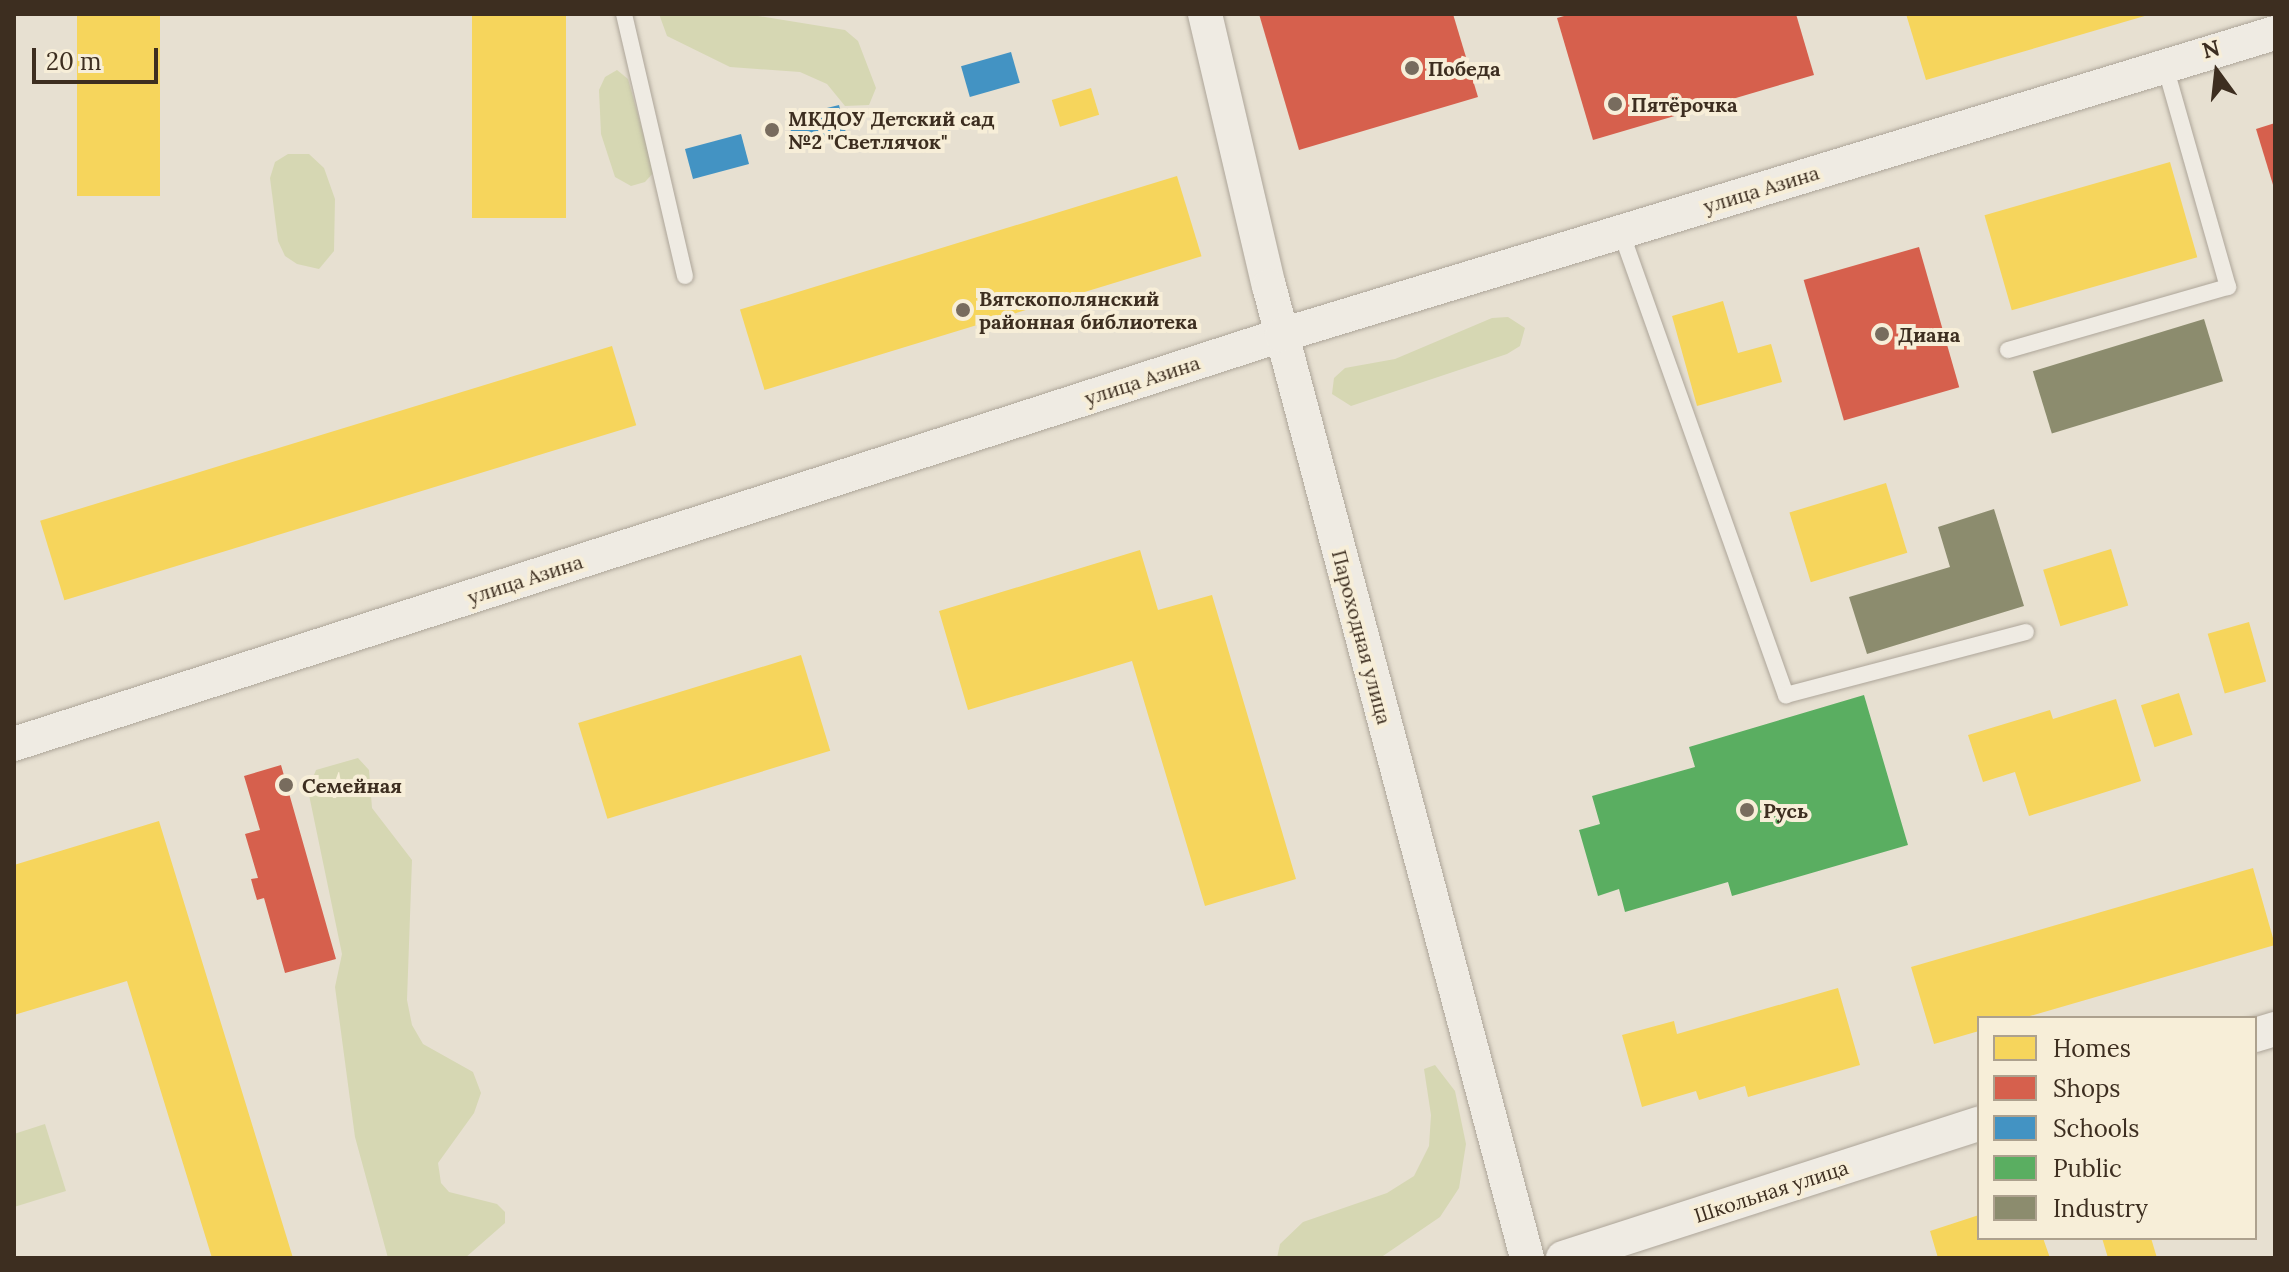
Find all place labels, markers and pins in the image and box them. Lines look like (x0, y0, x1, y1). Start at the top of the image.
place label: Победа (1428, 56, 1501, 80)
marker: Победа (1403, 59, 1421, 77)
place label: Пятёрочка (1631, 92, 1737, 116)
marker: Пятёрочка (1606, 95, 1624, 113)
place label: МКДОУ Детский сад №2 "Светлячок" (788, 106, 995, 153)
marker: МКДОУ Детский сад №2 "Светлячок" (763, 121, 781, 139)
place label: Вятскополянский районная библиотека (979, 286, 1197, 333)
marker: Вятскополянский районная библиотека (954, 301, 972, 319)
place label: Диана (1898, 322, 1960, 346)
marker: Диана (1873, 325, 1891, 343)
place label: Семейная (302, 773, 402, 797)
marker: Семейная (277, 776, 295, 794)
place label: Русь (1763, 798, 1808, 822)
marker: Русь (1738, 801, 1756, 819)

